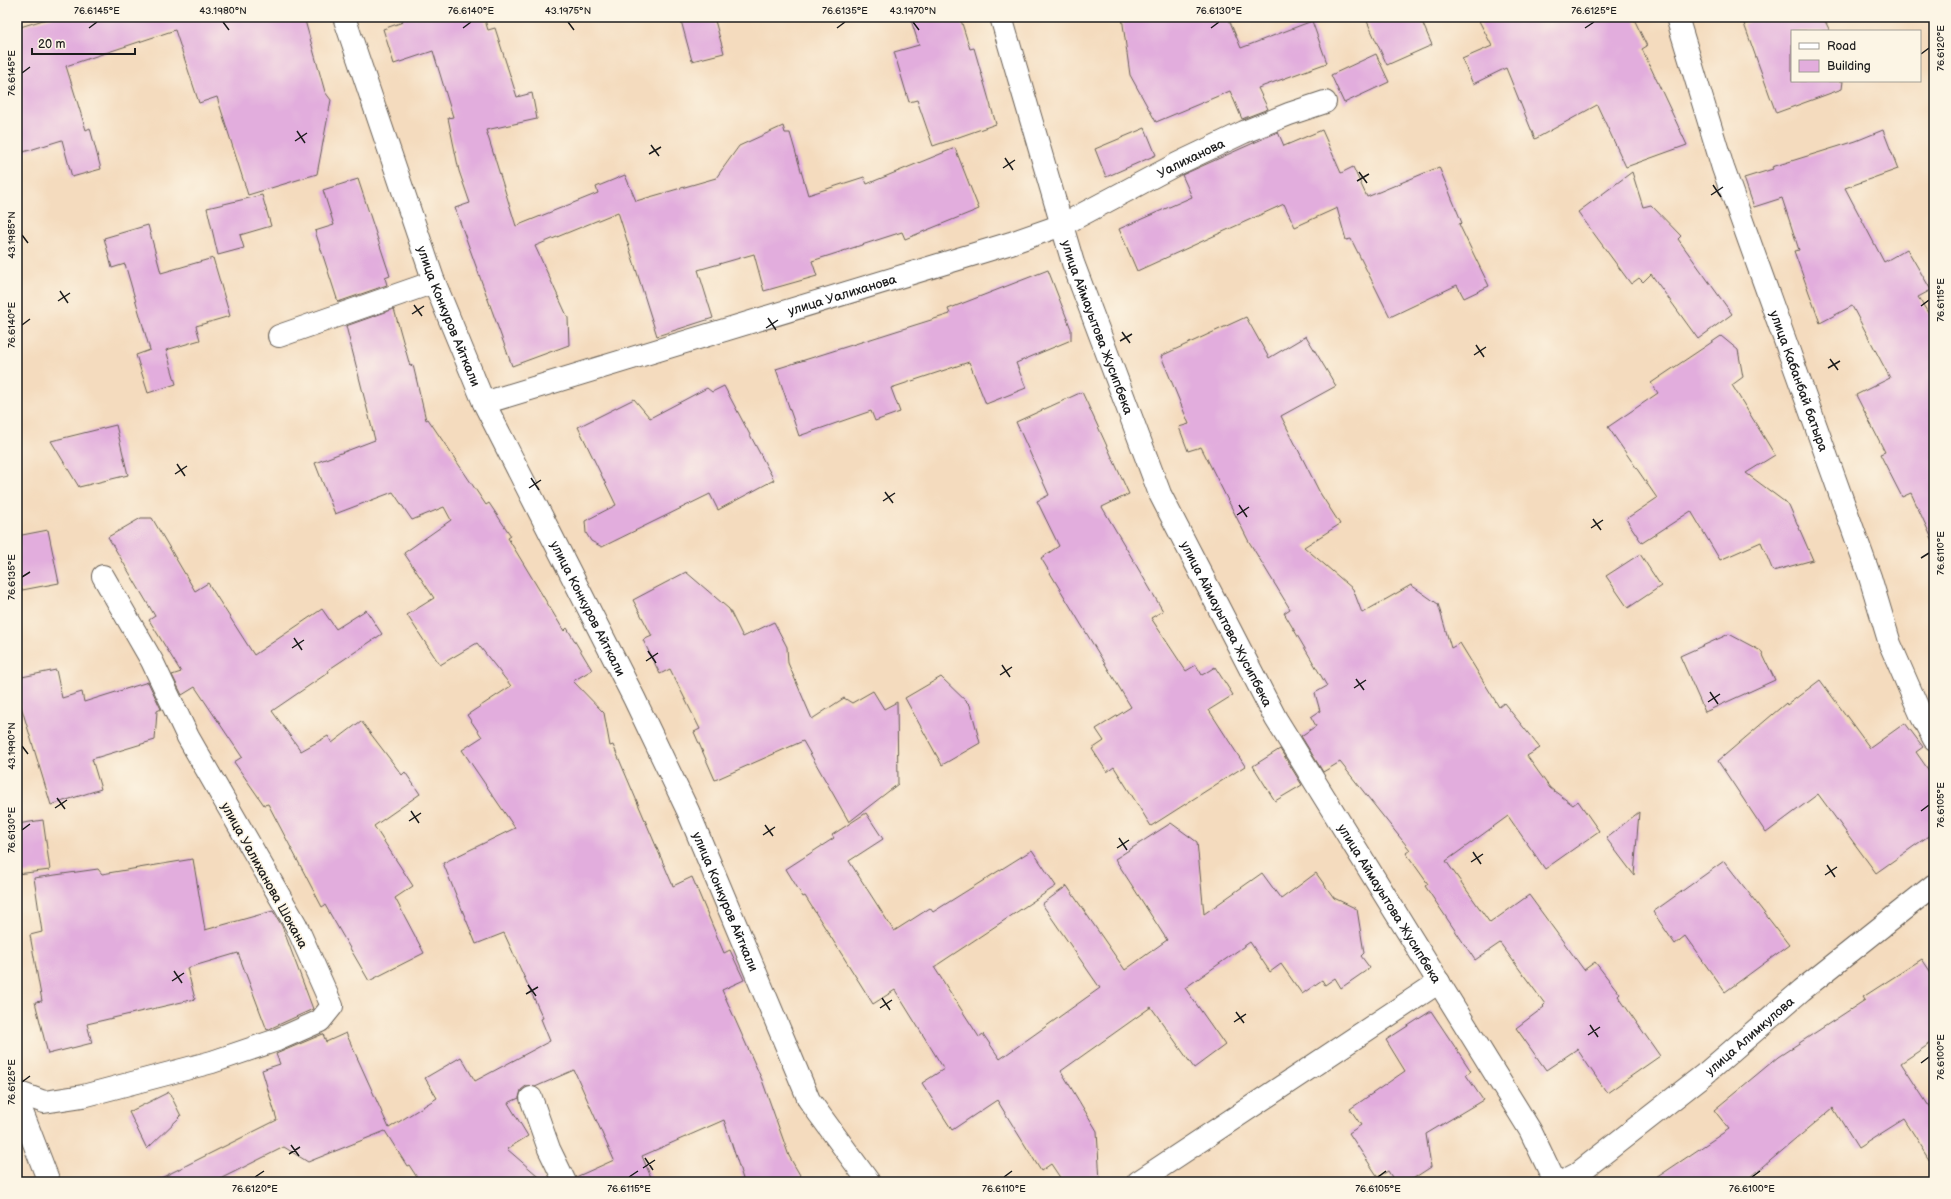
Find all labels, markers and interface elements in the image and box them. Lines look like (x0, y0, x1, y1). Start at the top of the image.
text: 76.6145°E (74, 5, 120, 17)
text: 43.1980°N (199, 5, 247, 17)
text: 76.6140°E (448, 5, 494, 17)
text: 43.1975°N (545, 5, 591, 17)
text: 76.6135°E (822, 5, 868, 17)
text: 43.1970°N (890, 5, 936, 17)
text: 76.6130°E (1196, 5, 1242, 17)
text: 76.6125°E (1571, 5, 1617, 17)
text: 76.6120°E (1935, 25, 1947, 71)
scale bar (32, 30, 135, 56)
legend (1791, 30, 1921, 82)
text: 20 m (38, 37, 65, 52)
text: Road (1827, 39, 1856, 54)
text: 76.6145°E (6, 50, 18, 96)
text: Building (1827, 59, 1871, 74)
street label: Уалиханова (1155, 135, 1228, 182)
text: 43.1985°N (6, 211, 18, 259)
street label: улица Аймауытова Жусипбека (1058, 238, 1136, 417)
street label: улица Конкуров Айткали (413, 244, 483, 389)
street label: улица Уалиханова (786, 271, 899, 319)
text: 76.6115°E (1935, 278, 1947, 322)
text: 76.6140°E (6, 302, 18, 348)
street label: улица Кабанбай батыра (1766, 308, 1831, 454)
text: 76.6110°E (1935, 531, 1947, 575)
street label: улица Конкуров Айткали (546, 538, 629, 679)
street label: улица Аймауытова Жусипбека (1177, 538, 1275, 710)
text: 76.6135°E (6, 554, 18, 600)
text: 43.1990°N (6, 722, 18, 770)
text: 76.6105°E (1935, 782, 1947, 828)
street label: улица Уалиханова Шокана (217, 800, 311, 952)
text: 76.6130°E (6, 807, 18, 853)
street label: улица Аймауытова Жусипбека (1334, 821, 1445, 987)
street label: улица Конкуров Айткали (689, 830, 761, 974)
street label: улица Алимкулова (1702, 993, 1798, 1079)
text: 76.6100°E (1935, 1034, 1947, 1080)
text: 76.6125°E (6, 1059, 18, 1105)
text: 76.6120°E (232, 1183, 278, 1195)
text: 76.6115°E (607, 1183, 651, 1195)
text: 76.6110°E (982, 1183, 1026, 1195)
text: 76.6105°E (1355, 1183, 1401, 1195)
text: 76.6100°E (1729, 1183, 1775, 1195)

